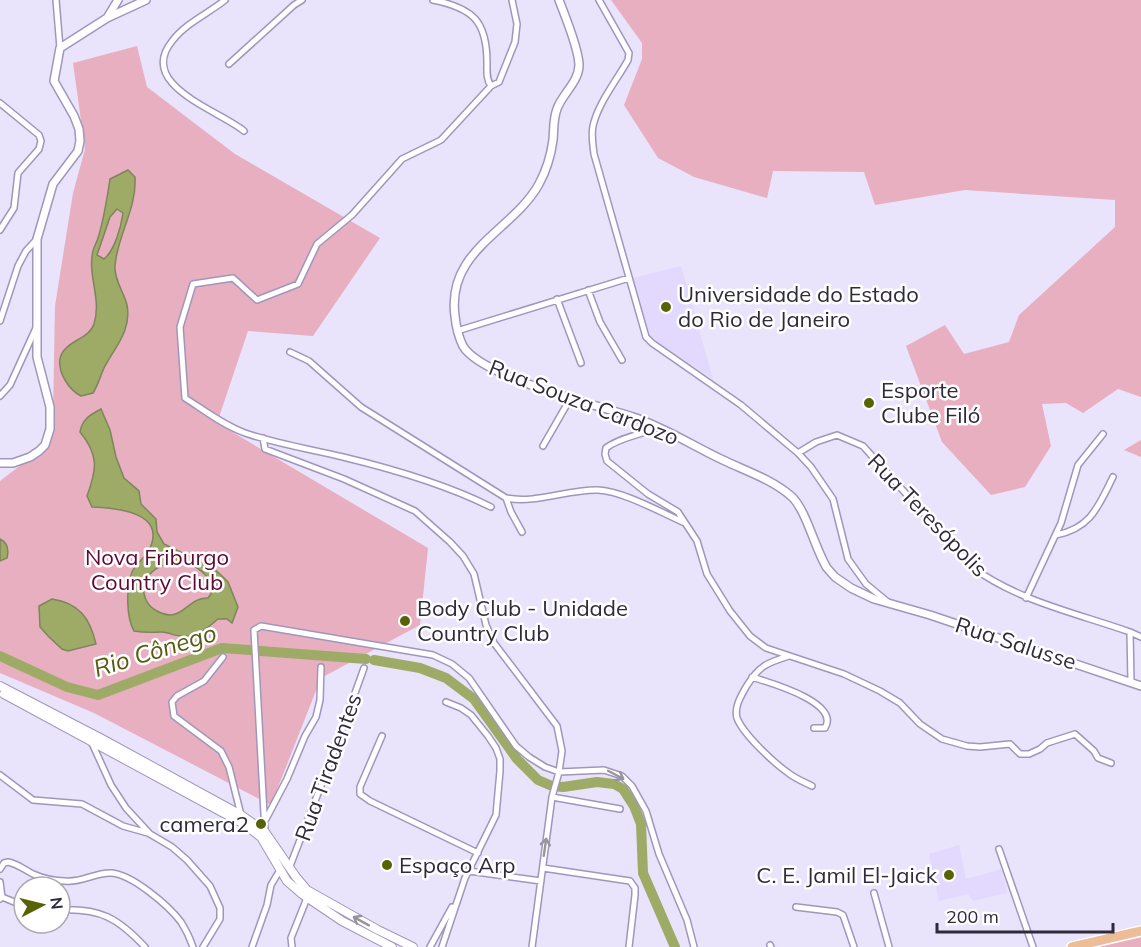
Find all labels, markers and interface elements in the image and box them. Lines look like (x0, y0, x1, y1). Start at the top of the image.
place label: Universidade do Estado do Rio de Janeiro (678, 280, 919, 333)
marker: Universidade do Estado do Rio de Janeiro (659, 300, 673, 314)
street label: Rua Souza Cardozo (485, 353, 683, 451)
place label: Esporte Clube Filó (881, 376, 980, 429)
marker: Esporte Clube Filó (862, 396, 876, 410)
street label: Rua Teresópolis (862, 447, 994, 583)
park label: Nova Friburgo Country Club (85, 543, 229, 596)
place label: Body Club - Unidade Country Club (417, 594, 628, 647)
street label: Rua Salusse (952, 610, 1080, 676)
marker: Body Club - Unidade Country Club (398, 614, 412, 628)
water label: Rio Cônego (90, 617, 220, 683)
street label: Rua Tiradentes (288, 689, 368, 845)
one-way arrow (607, 769, 624, 781)
place label: camera2 (159, 810, 249, 838)
marker: camera2 (254, 817, 268, 831)
one-way arrow (540, 838, 551, 858)
place label: Espaço Arp (399, 851, 515, 879)
marker: Espaço Arp (380, 858, 394, 872)
place label: C. E. Jamil El-Jaick (756, 861, 938, 889)
marker: C. E. Jamil El-Jaick (942, 868, 956, 882)
north arrow (12, 875, 72, 935)
text: N (46, 896, 68, 910)
scale bar (937, 896, 1112, 934)
text: 200 m (946, 905, 999, 928)
one-way arrow (353, 914, 370, 926)

